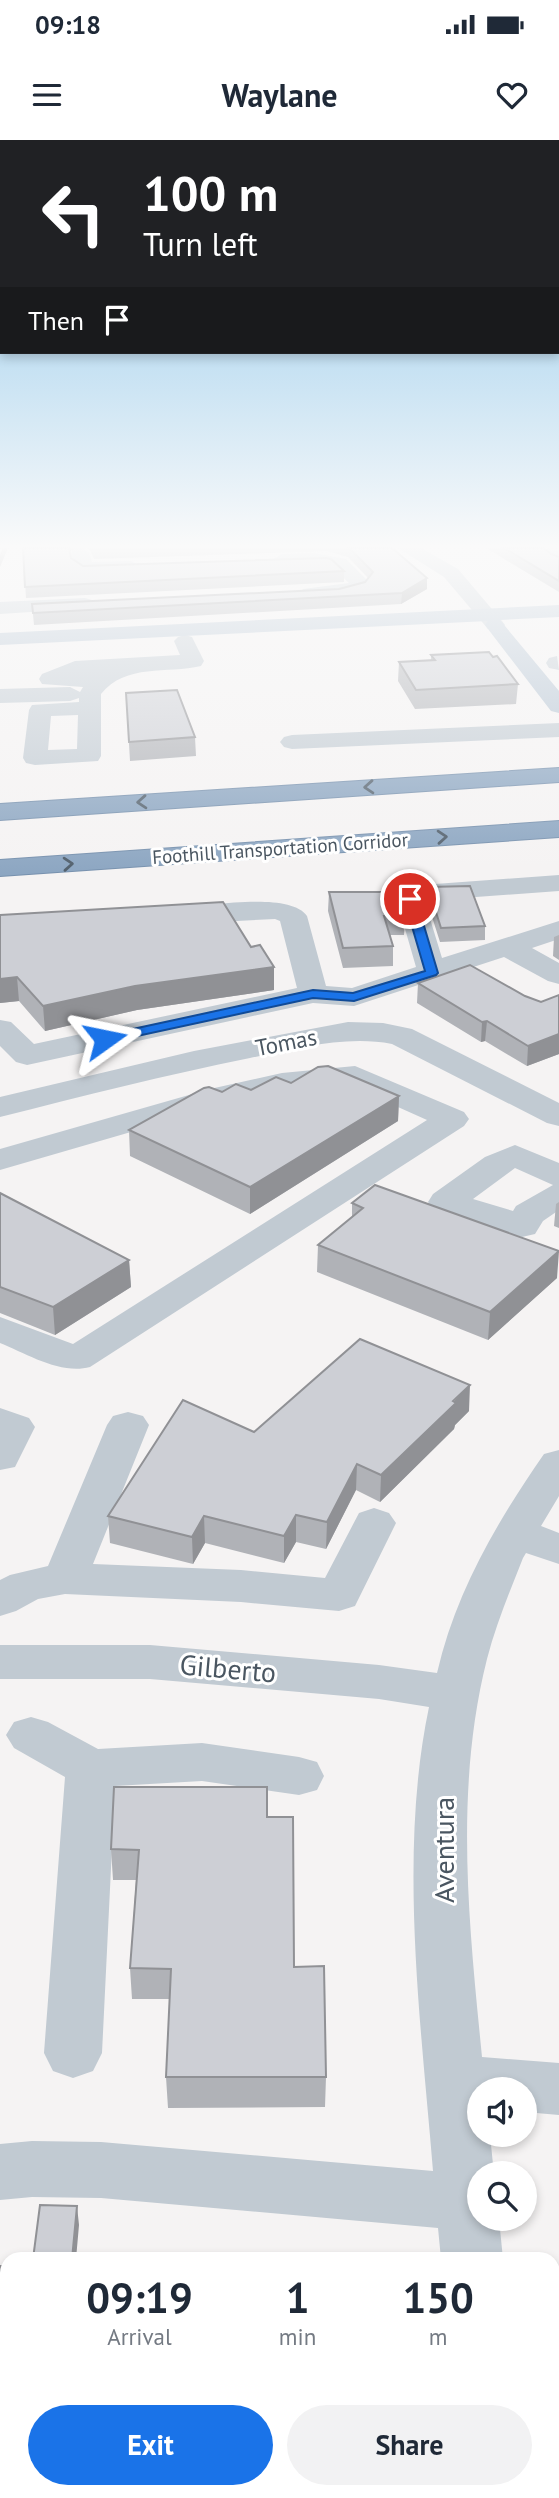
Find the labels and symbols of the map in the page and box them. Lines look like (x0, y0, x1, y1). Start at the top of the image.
one-way arrow (363, 779, 374, 794)
one-way arrow (136, 795, 147, 810)
street label: Foothill Transportation Corridor (151, 827, 409, 869)
one-way arrow (436, 830, 447, 845)
one-way arrow (63, 856, 74, 871)
pin (380, 869, 440, 929)
position arrow (68, 1002, 142, 1076)
street label: Tomas (253, 1022, 319, 1062)
street label: Gilberto (178, 1645, 278, 1691)
street label: Aventura (425, 1797, 462, 1903)

